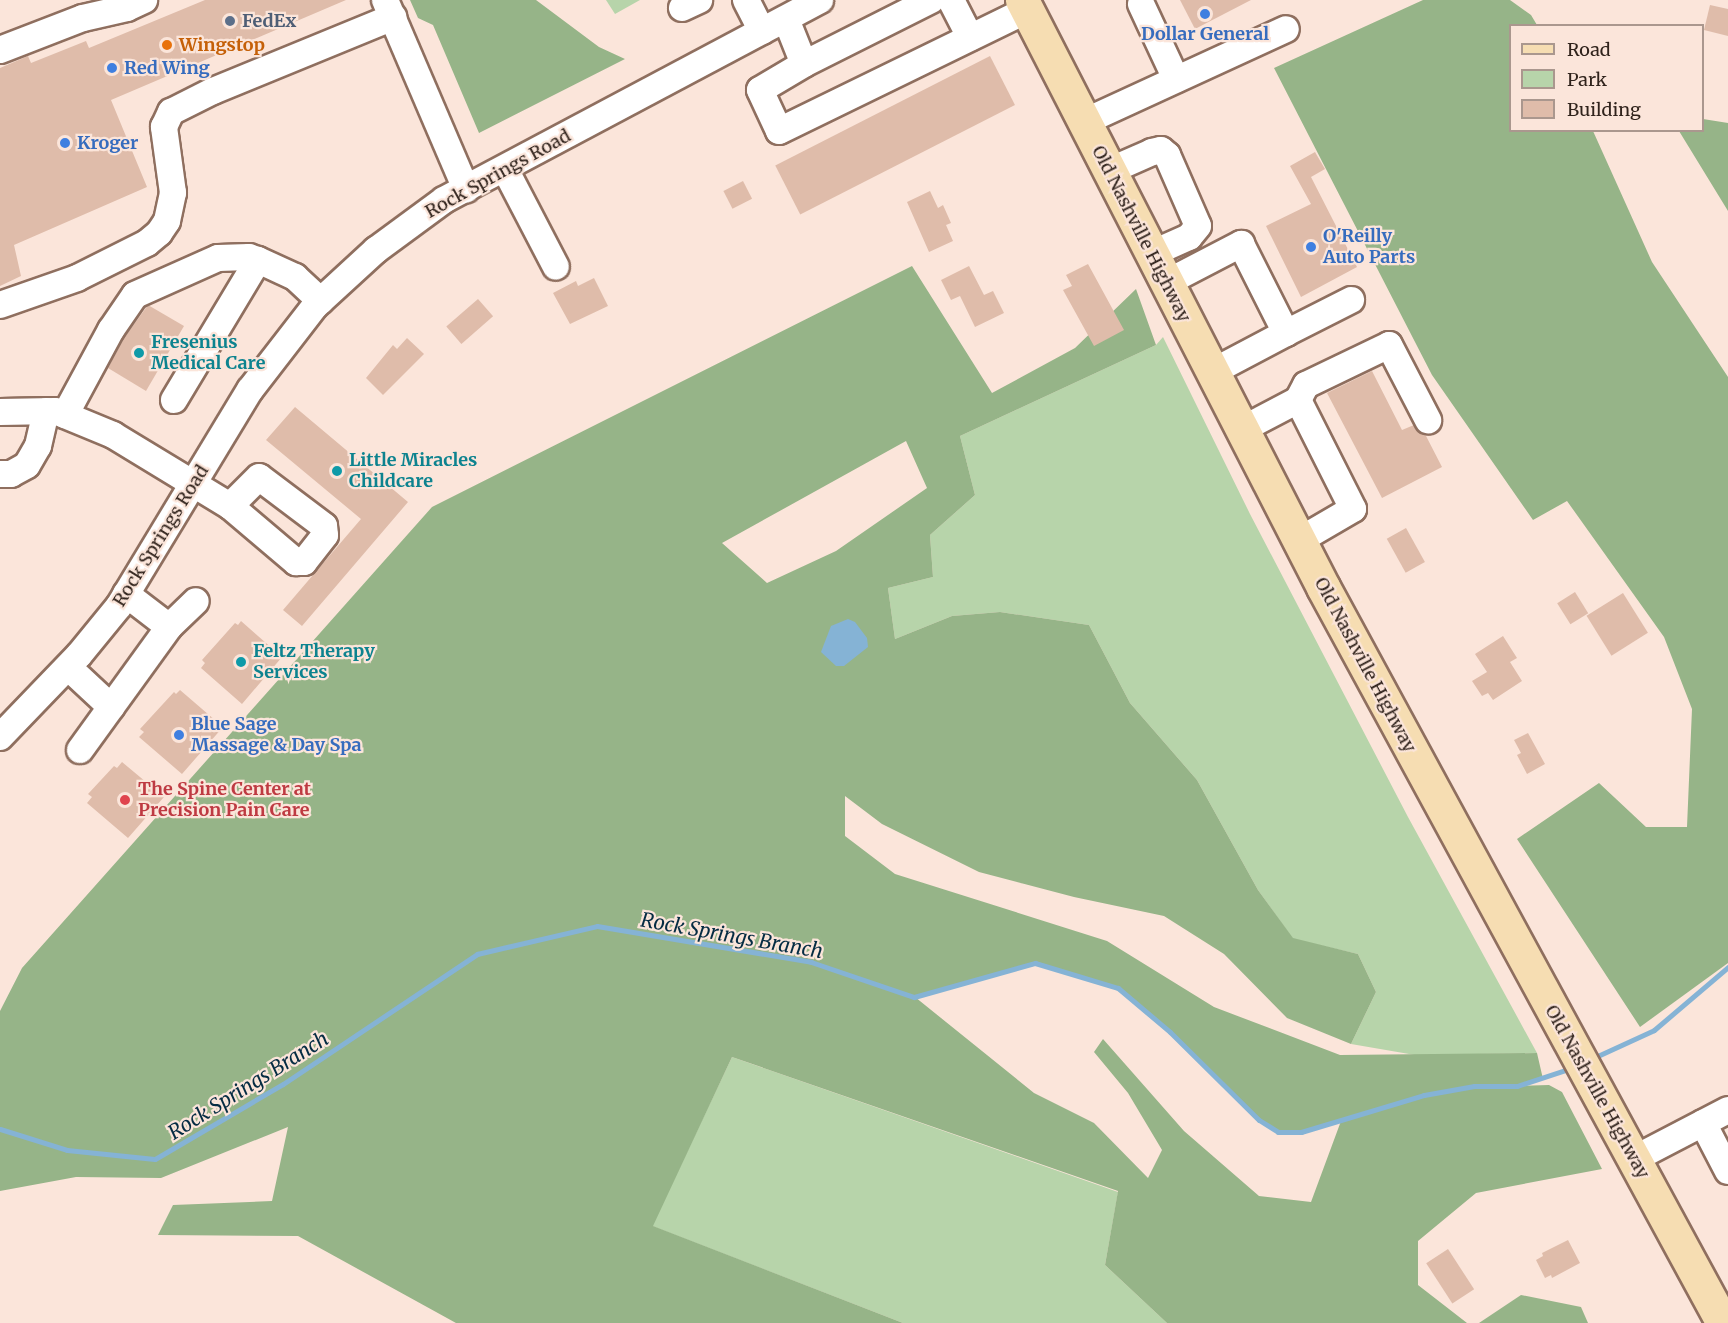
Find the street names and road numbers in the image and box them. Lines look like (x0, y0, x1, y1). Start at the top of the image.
street label: Rock Springs Road (422, 125, 574, 223)
street label: Old Nashville Highway (1087, 142, 1195, 326)
street label: Rock Springs Road (109, 461, 213, 611)
street label: Old Nashville Highway (1310, 574, 1420, 756)
street label: Old Nashville Highway (1540, 1001, 1654, 1183)

